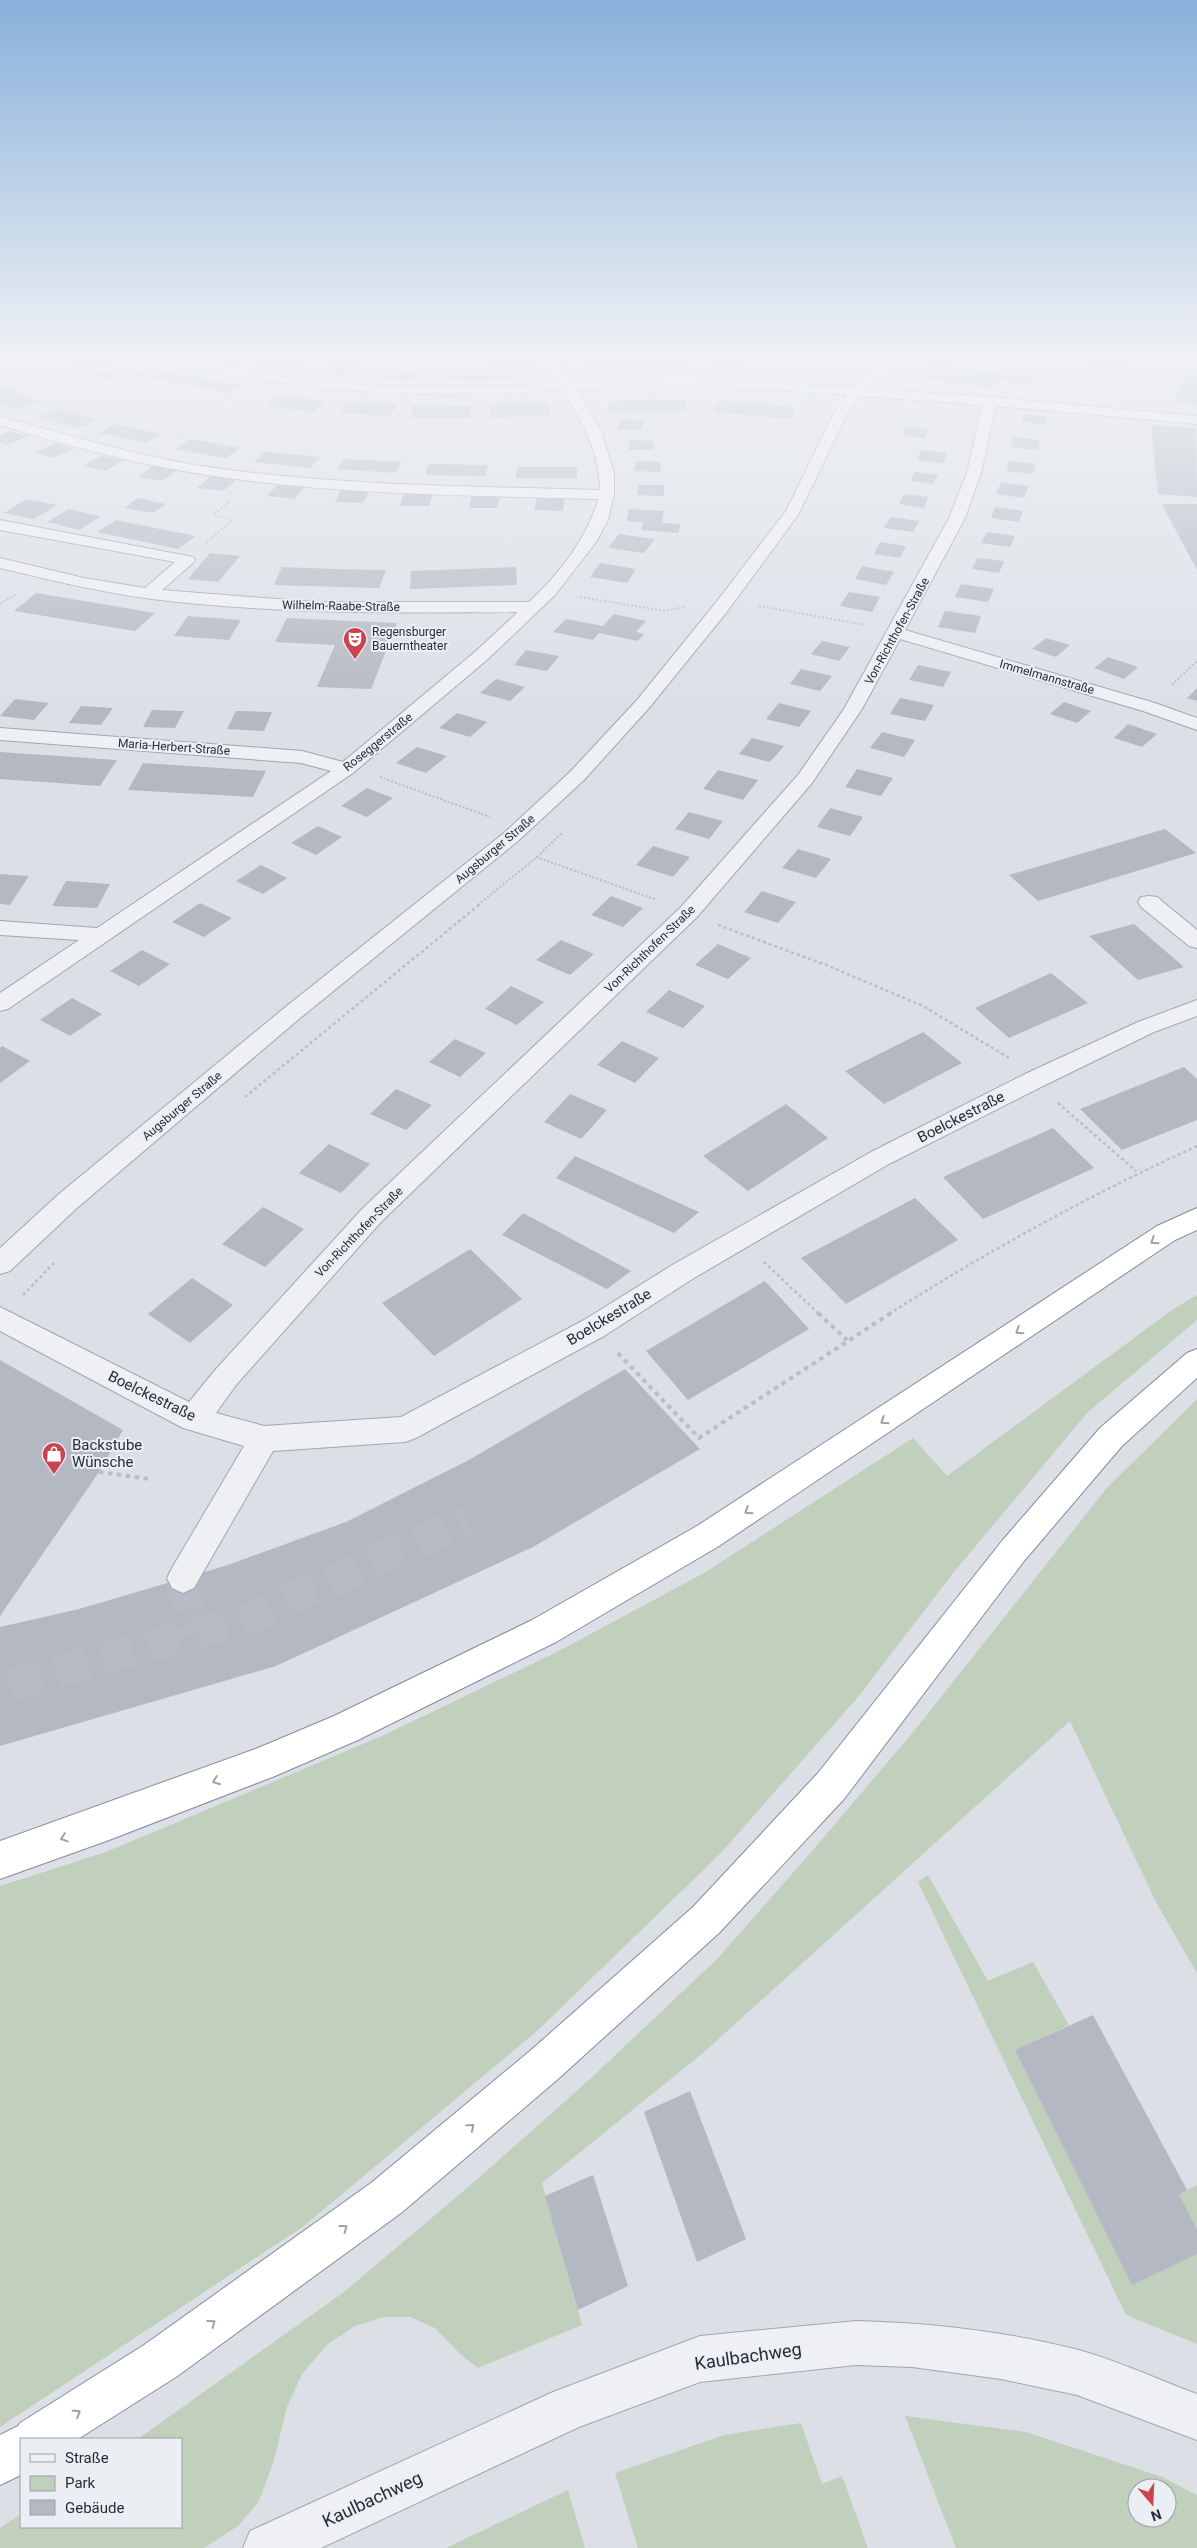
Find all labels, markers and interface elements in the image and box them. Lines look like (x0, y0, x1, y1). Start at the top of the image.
street label: Von-Richthofen-Straße (862, 575, 932, 687)
street label: Wilhelm-Raabe-Straße (282, 598, 400, 614)
place label: Regensburger Bauerntheater (372, 625, 447, 653)
theatre icon: Regensburger Bauerntheater (342, 626, 368, 660)
street label: Immelmannstraße (998, 657, 1096, 697)
street label: Roseggerstraße (341, 710, 415, 774)
street label: Maria-Herbert-Straße (117, 736, 231, 758)
street label: Augsburger Straße (452, 812, 538, 886)
street label: Von-Richthofen-Straße (602, 902, 698, 996)
street label: Augsburger Straße (139, 1069, 225, 1143)
street label: Boelckestraße (914, 1087, 1008, 1147)
street label: Von-Richthofen-Straße (312, 1184, 406, 1280)
one-way arrow (1151, 1235, 1160, 1244)
street label: Boelckestraße (564, 1285, 654, 1349)
one-way arrow (1015, 1325, 1025, 1334)
street label: Boelckestraße (105, 1367, 199, 1425)
one-way arrow (880, 1415, 889, 1424)
place label: Backstube Wünsche (72, 1436, 142, 1471)
shop icon: Backstube Wünsche (41, 1441, 67, 1475)
one-way arrow (744, 1504, 753, 1514)
one-way arrow (212, 1775, 221, 1785)
one-way arrow (60, 1832, 69, 1842)
one-way arrow (465, 2123, 474, 2132)
one-way arrow (338, 2225, 348, 2234)
one-way arrow (206, 2320, 216, 2329)
street label: Kaulbachweg (693, 2338, 803, 2374)
one-way arrow (71, 2410, 80, 2420)
legend (20, 2438, 182, 2528)
text: Straße (65, 2449, 109, 2467)
street label: Kaulbachweg (319, 2467, 425, 2531)
text: Park (65, 2474, 96, 2492)
north arrow (1127, 2478, 1177, 2528)
text: Gebäude (65, 2499, 124, 2517)
text: N (1149, 2506, 1164, 2524)

